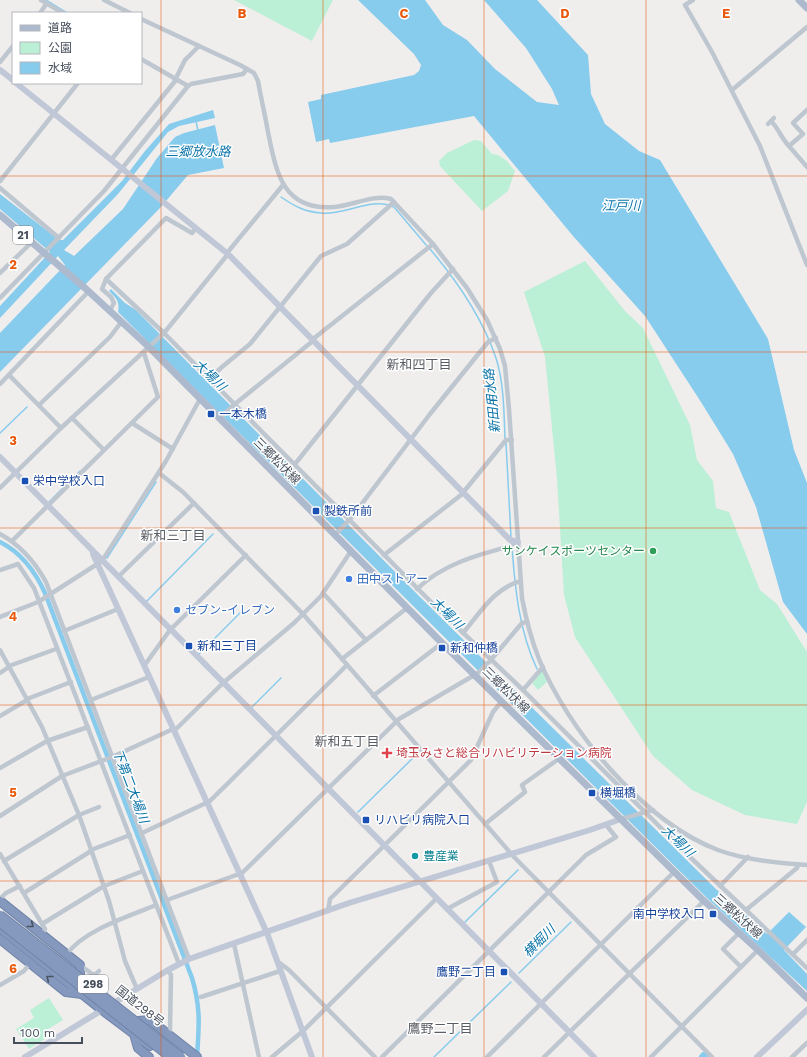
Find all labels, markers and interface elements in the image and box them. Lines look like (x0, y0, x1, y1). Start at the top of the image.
text: B (238, 6, 247, 21)
text: C (400, 6, 409, 21)
text: D (560, 6, 570, 21)
text: E (722, 6, 730, 21)
legend (12, 12, 142, 84)
text: 道路 (48, 21, 72, 35)
text: 公園 (48, 41, 72, 55)
text: 水域 (48, 61, 72, 75)
water label: 三郷放水路 (165, 144, 231, 159)
water label: 江戸川 (601, 198, 642, 213)
road number: 21 (13, 226, 33, 244)
text: 2 (9, 257, 17, 272)
water label: 大場川 (191, 356, 231, 395)
district label: 新和四丁目 (386, 357, 452, 372)
water label: 新田用水路 (481, 367, 503, 434)
place label: 一本木橋 (219, 407, 267, 421)
marker: 一本木橋 (206, 409, 216, 419)
text: 3 (9, 433, 17, 448)
street label: 三郷松伏線 (251, 435, 303, 487)
place label: 栄中学校入口 (33, 474, 105, 488)
marker: 栄中学校入口 (20, 476, 30, 486)
place label: 製鉄所前 (324, 504, 372, 518)
marker: 製鉄所前 (311, 506, 321, 516)
district label: 新和三丁目 (140, 528, 206, 543)
place label: サンケイスポーツセンター (502, 544, 645, 558)
marker: サンケイスポーツセンター (648, 546, 658, 556)
place label: 田中ストアー (357, 572, 428, 586)
marker: 田中ストアー (344, 574, 354, 584)
water label: 大場川 (428, 594, 468, 634)
place label: セブン-イレブン (185, 603, 275, 617)
marker: セブン-イレブン (172, 605, 182, 615)
text: 4 (9, 609, 18, 624)
place label: 新和三丁目 (197, 639, 257, 653)
marker: 新和三丁目 (184, 641, 194, 651)
place label: 新和仲橋 (450, 641, 498, 655)
marker: 新和仲橋 (437, 643, 447, 653)
street label: 三郷松伏線 (480, 664, 532, 716)
district label: 新和五丁目 (314, 734, 380, 749)
place label: 埼玉みさと総合リハビリテーション病院 (396, 746, 612, 760)
water label: 下第二大場川 (110, 747, 153, 827)
marker: 埼玉みさと総合リハビリテーション病院 (381, 747, 393, 759)
text: 5 (9, 785, 17, 800)
place label: 横堀橋 (600, 786, 636, 800)
marker: 横堀橋 (587, 788, 597, 798)
place label: リハビリ病院入口 (374, 813, 470, 827)
marker: リハビリ病院入口 (361, 815, 371, 825)
water label: 大場川 (659, 822, 699, 861)
place label: 豊産業 (423, 849, 459, 863)
marker: 豊産業 (410, 851, 420, 861)
street label: 三郷松伏線 (711, 891, 765, 941)
place label: 南中学校入口 (633, 907, 705, 921)
marker: 南中学校入口 (708, 909, 718, 919)
one-way arrow (26, 920, 33, 927)
water label: 横堀川 (520, 920, 560, 960)
text: 6 (9, 961, 17, 976)
place label: 鷹野二丁目 (436, 965, 496, 979)
marker: 鷹野二丁目 (499, 967, 509, 977)
road number: 298 (78, 975, 108, 993)
one-way arrow (46, 976, 53, 983)
street label: 国道298号 (113, 983, 167, 1029)
scale bar (14, 1019, 82, 1045)
district label: 鷹野二丁目 (407, 1021, 473, 1036)
text: 100 m (20, 1026, 55, 1040)

